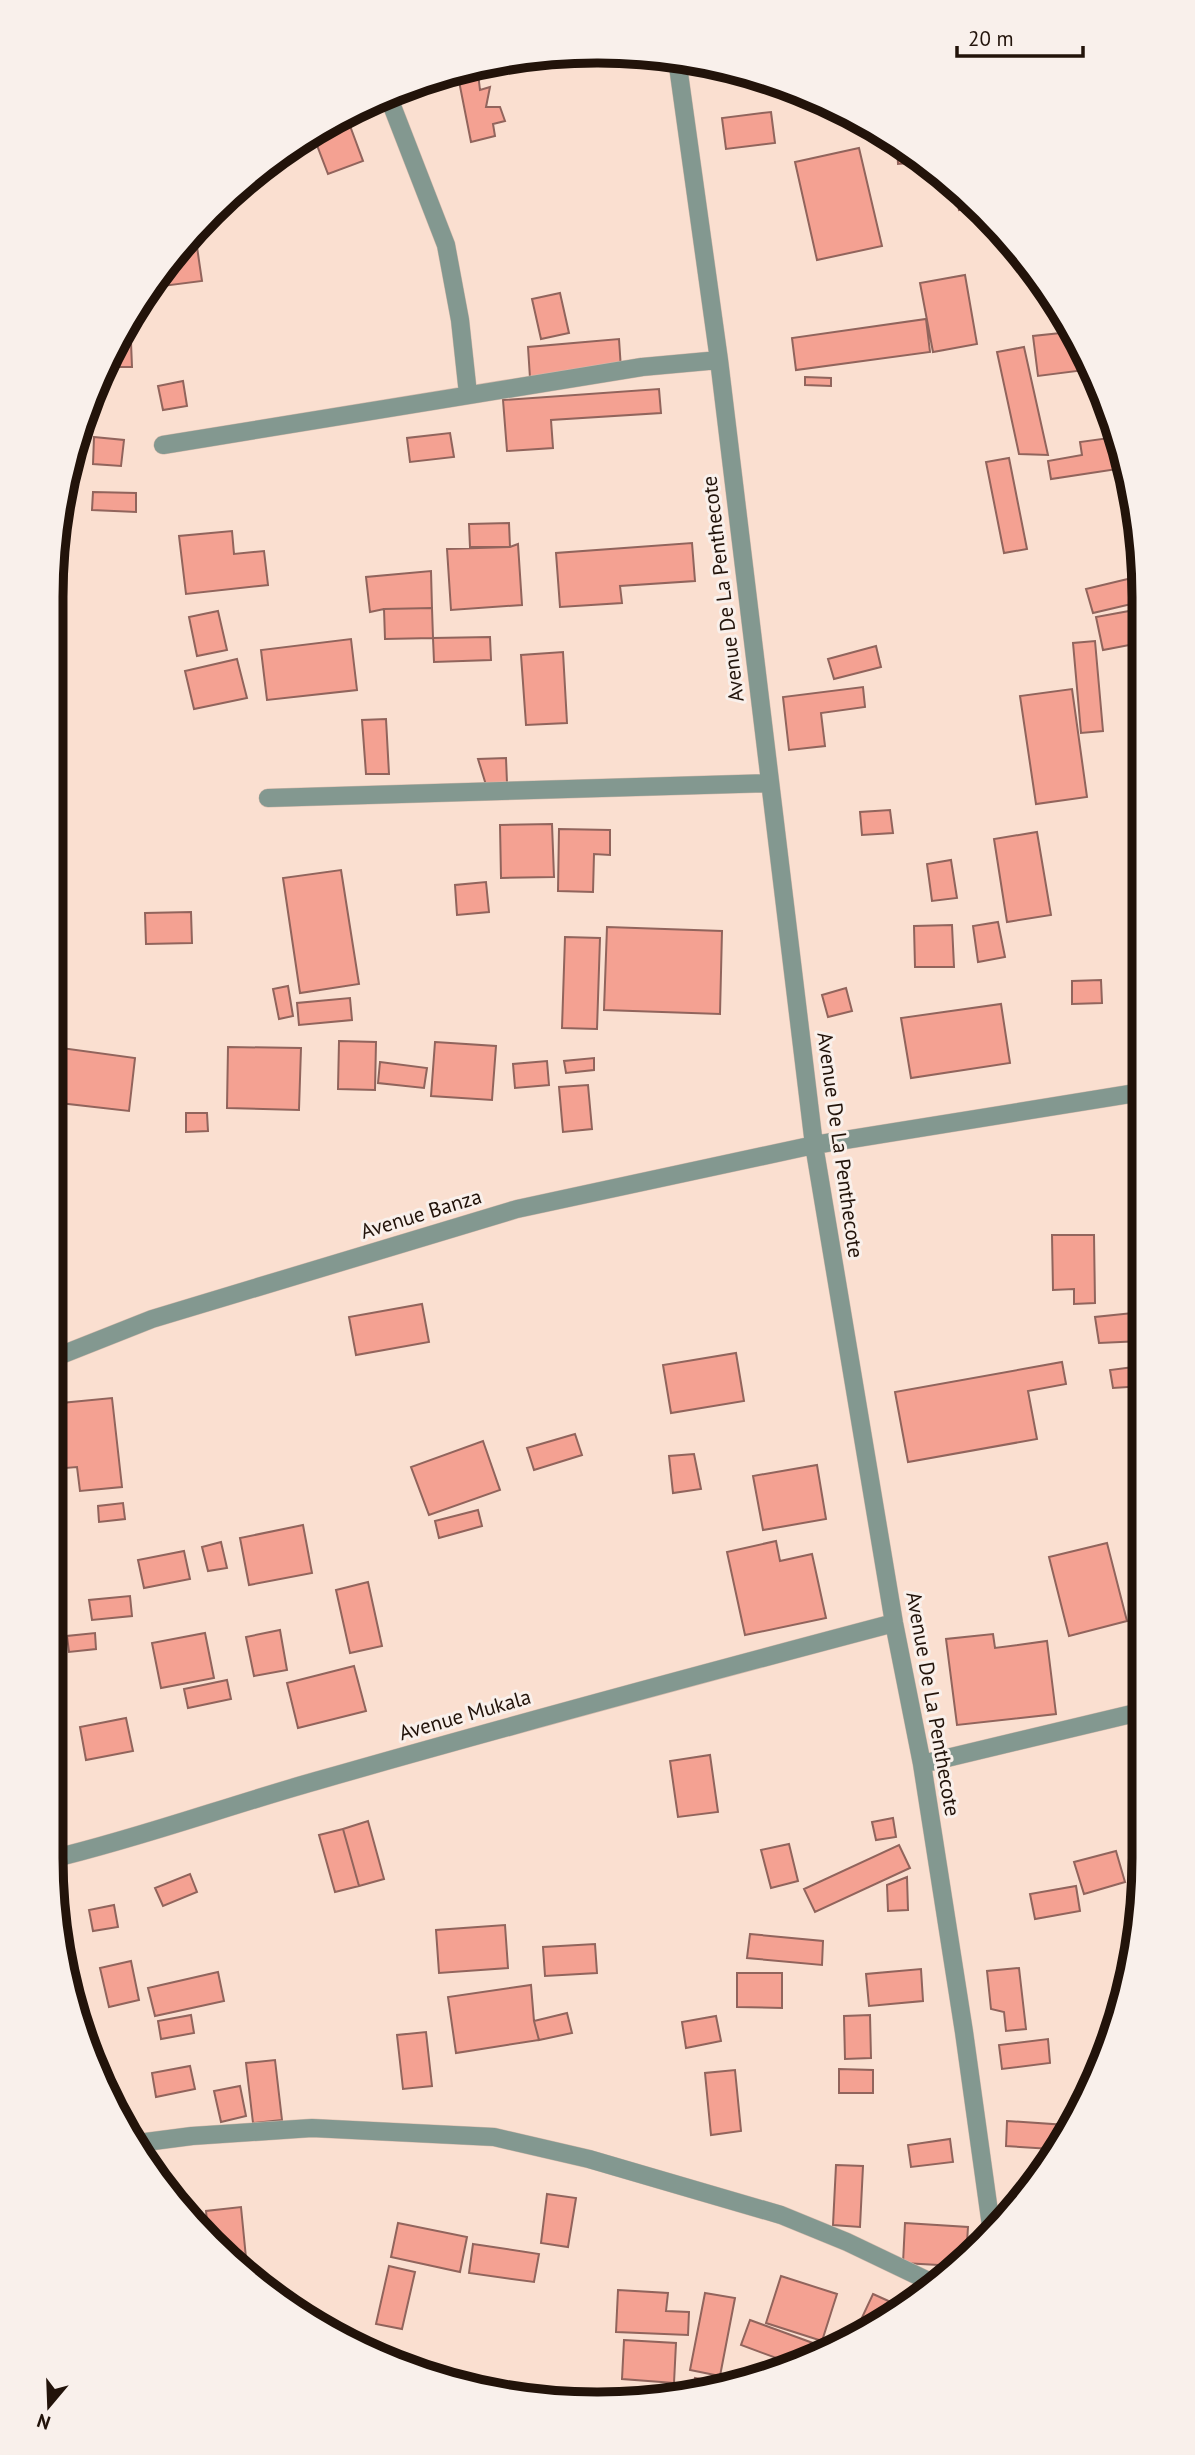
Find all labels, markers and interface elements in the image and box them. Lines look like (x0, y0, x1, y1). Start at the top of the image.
scale bar (957, 14, 1083, 58)
text: 20 m (968, 25, 1014, 52)
street label: Avenue De La Penthecote (695, 474, 750, 704)
street label: Avenue De La Penthecote (811, 1030, 870, 1260)
street label: Avenue Banza (357, 1182, 485, 1245)
street label: Avenue De La Penthecote (900, 1589, 967, 1818)
street label: Avenue Mukala (396, 1683, 534, 1746)
north arrow (14, 2371, 84, 2441)
text: N (34, 2409, 53, 2435)

